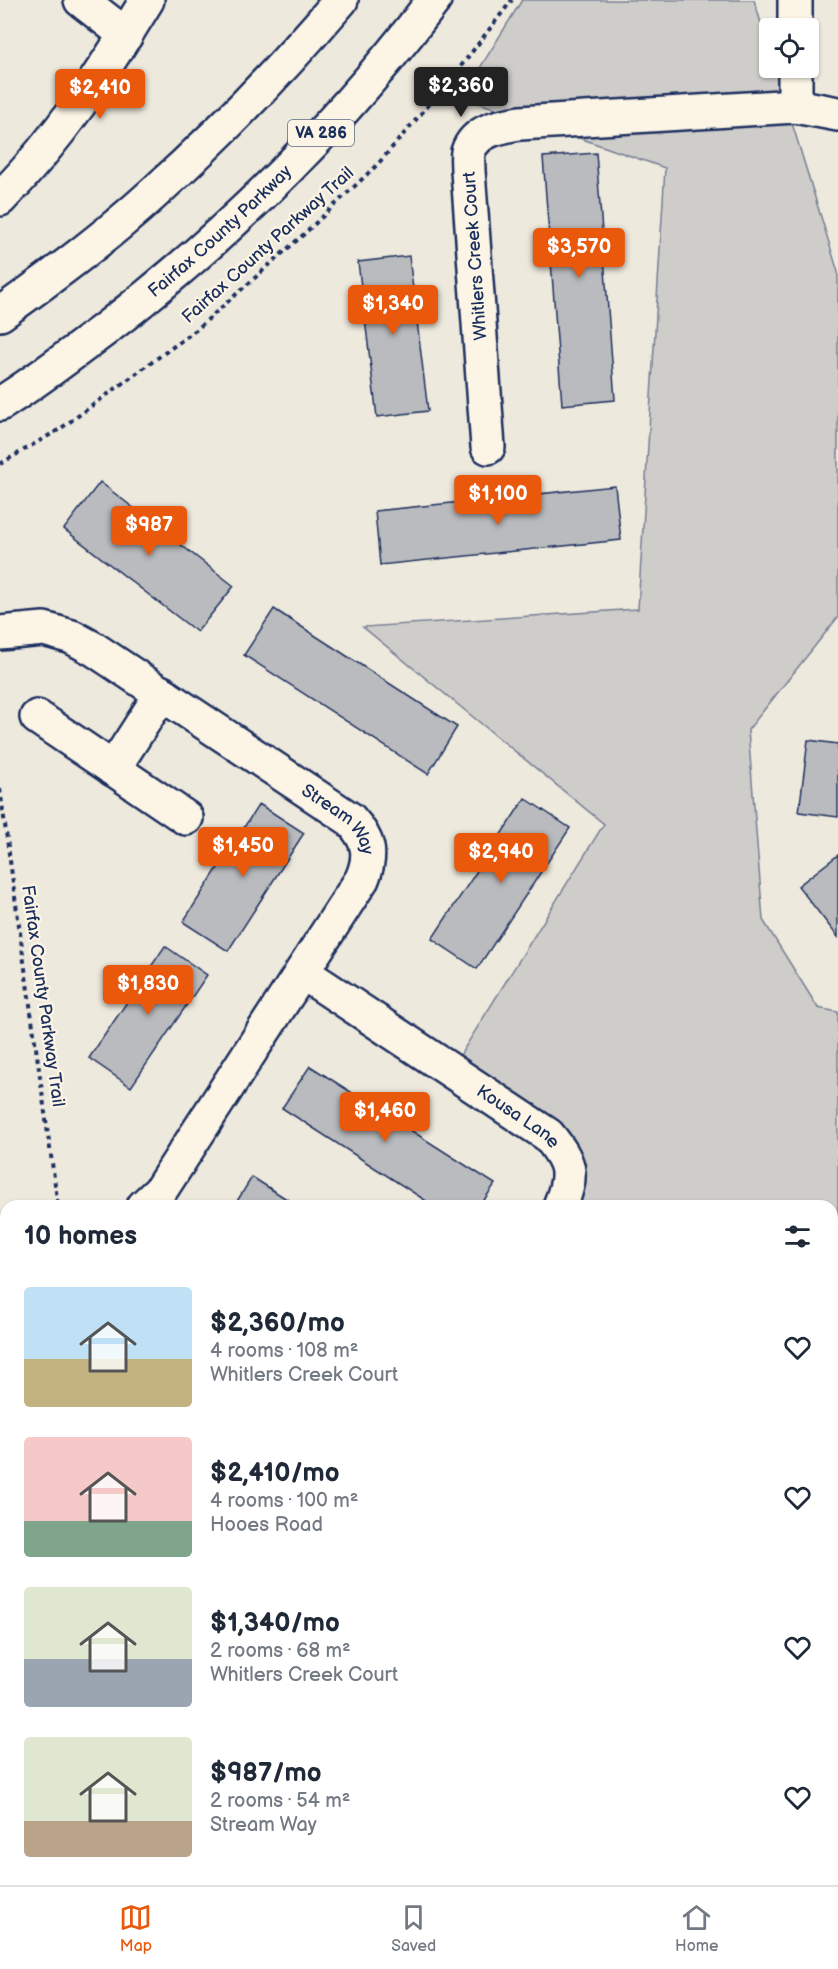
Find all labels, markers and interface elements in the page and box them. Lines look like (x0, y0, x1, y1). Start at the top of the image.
map controls (759, 18, 819, 78)
button: locate (759, 18, 819, 78)
pin: $2,360 (412, 67, 510, 118)
pin: $2,410 (51, 69, 149, 120)
text: $2,360 (428, 74, 494, 98)
text: $2,410 (69, 76, 131, 100)
road number: VA 286 (288, 120, 354, 146)
street label: Fairfax County Parkway (144, 160, 296, 301)
street label: Fairfax County Parkway Trail (178, 162, 358, 328)
street label: Whitlers Creek Court (459, 170, 491, 341)
pin: $3,570 (530, 228, 628, 279)
text: $3,570 (547, 235, 611, 259)
pin: $1,340 (344, 285, 442, 336)
text: $1,340 (362, 292, 424, 316)
pin: $1,100 (449, 475, 547, 526)
text: $1,100 (468, 482, 528, 506)
pin: $987 (113, 506, 185, 557)
text: $987 (125, 513, 173, 537)
street label: Stream Way (298, 779, 379, 856)
pin: $1,450 (194, 827, 292, 878)
pin: $2,940 (452, 833, 550, 884)
text: $1,450 (212, 834, 274, 858)
text: $2,940 (468, 840, 534, 864)
street label: Fairfax County Parkway Trail (17, 884, 69, 1108)
pin: $1,830 (99, 965, 197, 1016)
text: $1,830 (117, 972, 179, 996)
street label: Kousa Lane (473, 1080, 565, 1152)
pin: $1,460 (336, 1092, 434, 1143)
text: $1,460 (354, 1099, 416, 1123)
icon: filters (781, 1220, 814, 1253)
text: 10 homes (24, 1221, 137, 1252)
text: $2,360/mo (210, 1308, 345, 1339)
icon: home (72, 1311, 144, 1383)
icon: heart (781, 1331, 814, 1364)
text: 4 rooms · 108 m² (210, 1339, 358, 1363)
text: Whitlers Creek Court (210, 1363, 398, 1387)
text: $2,410/mo (210, 1458, 340, 1489)
icon: home (72, 1461, 144, 1533)
icon: heart (781, 1481, 814, 1514)
text: 4 rooms · 100 m² (210, 1489, 358, 1513)
text: Hooes Road (210, 1513, 323, 1537)
text: $1,340/mo (210, 1608, 340, 1639)
icon: home (72, 1611, 144, 1683)
icon: heart (781, 1631, 814, 1664)
text: 2 rooms · 68 m² (210, 1639, 351, 1663)
text: Whitlers Creek Court (210, 1663, 398, 1687)
text: $987/mo (210, 1758, 322, 1789)
icon: home (72, 1761, 144, 1833)
icon: heart (781, 1781, 814, 1814)
text: 2 rooms · 54 m² (210, 1789, 350, 1813)
text: Stream Way (210, 1813, 317, 1837)
tab: Map (119, 1901, 152, 1956)
tab: Saved (391, 1901, 436, 1956)
tab: Home (675, 1901, 719, 1956)

